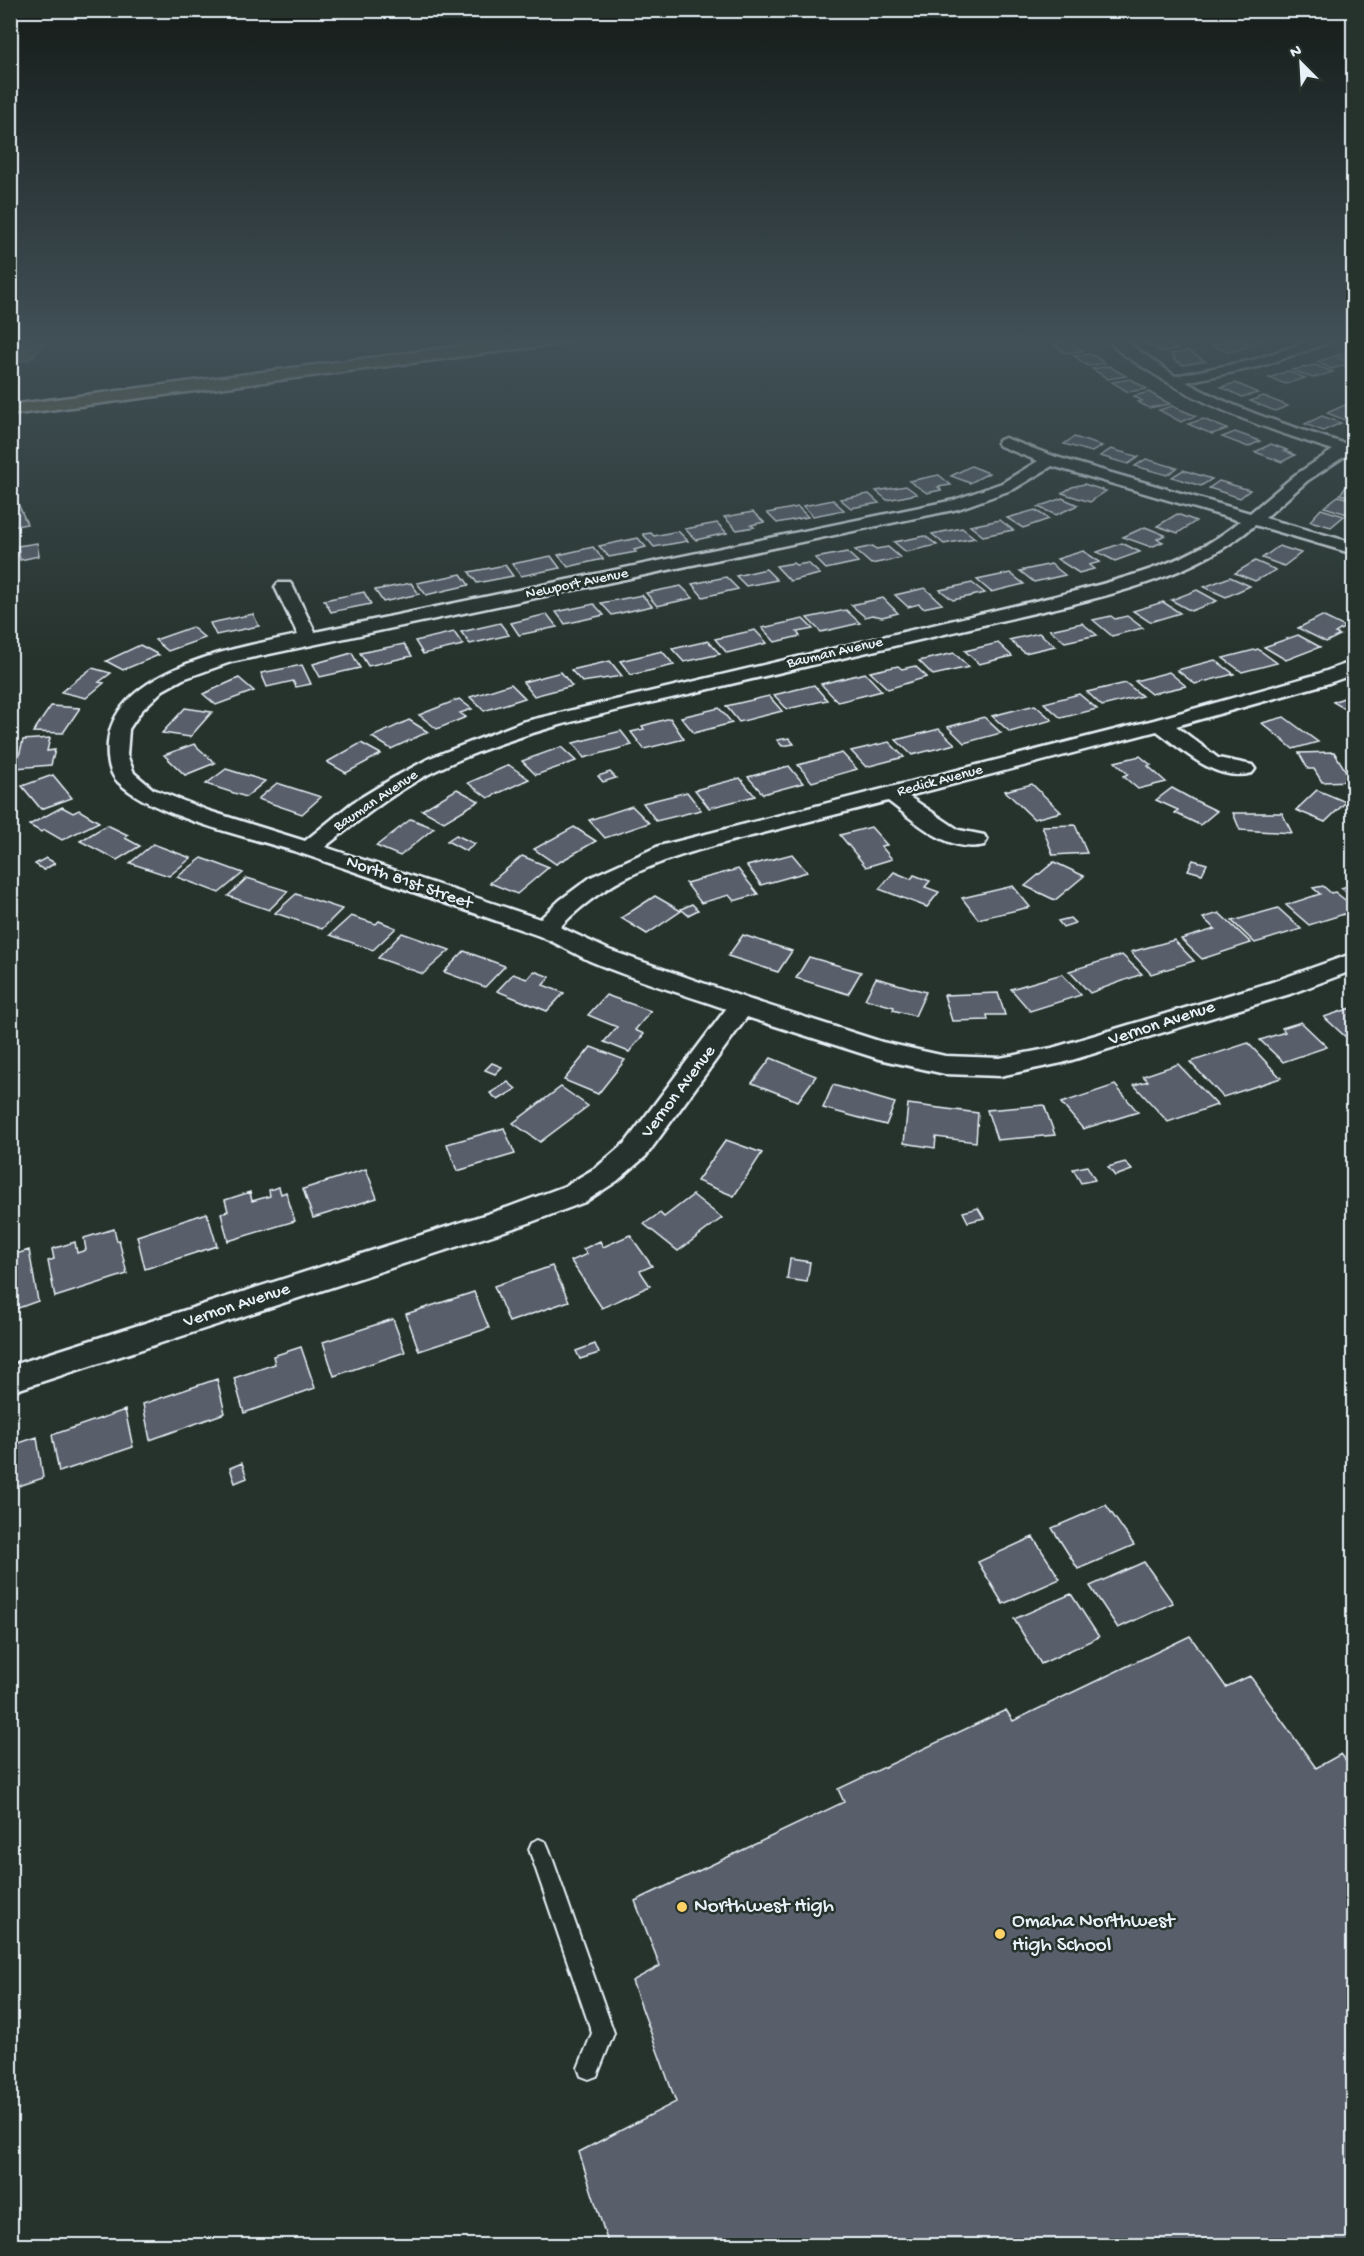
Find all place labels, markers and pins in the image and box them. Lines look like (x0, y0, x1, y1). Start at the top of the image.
place label: Northwest High (694, 1895, 834, 1920)
marker: Northwest High (675, 1900, 689, 1914)
place label: Omaha Northwest High School (1012, 1910, 1177, 1959)
marker: Omaha Northwest High School (993, 1927, 1007, 1941)

